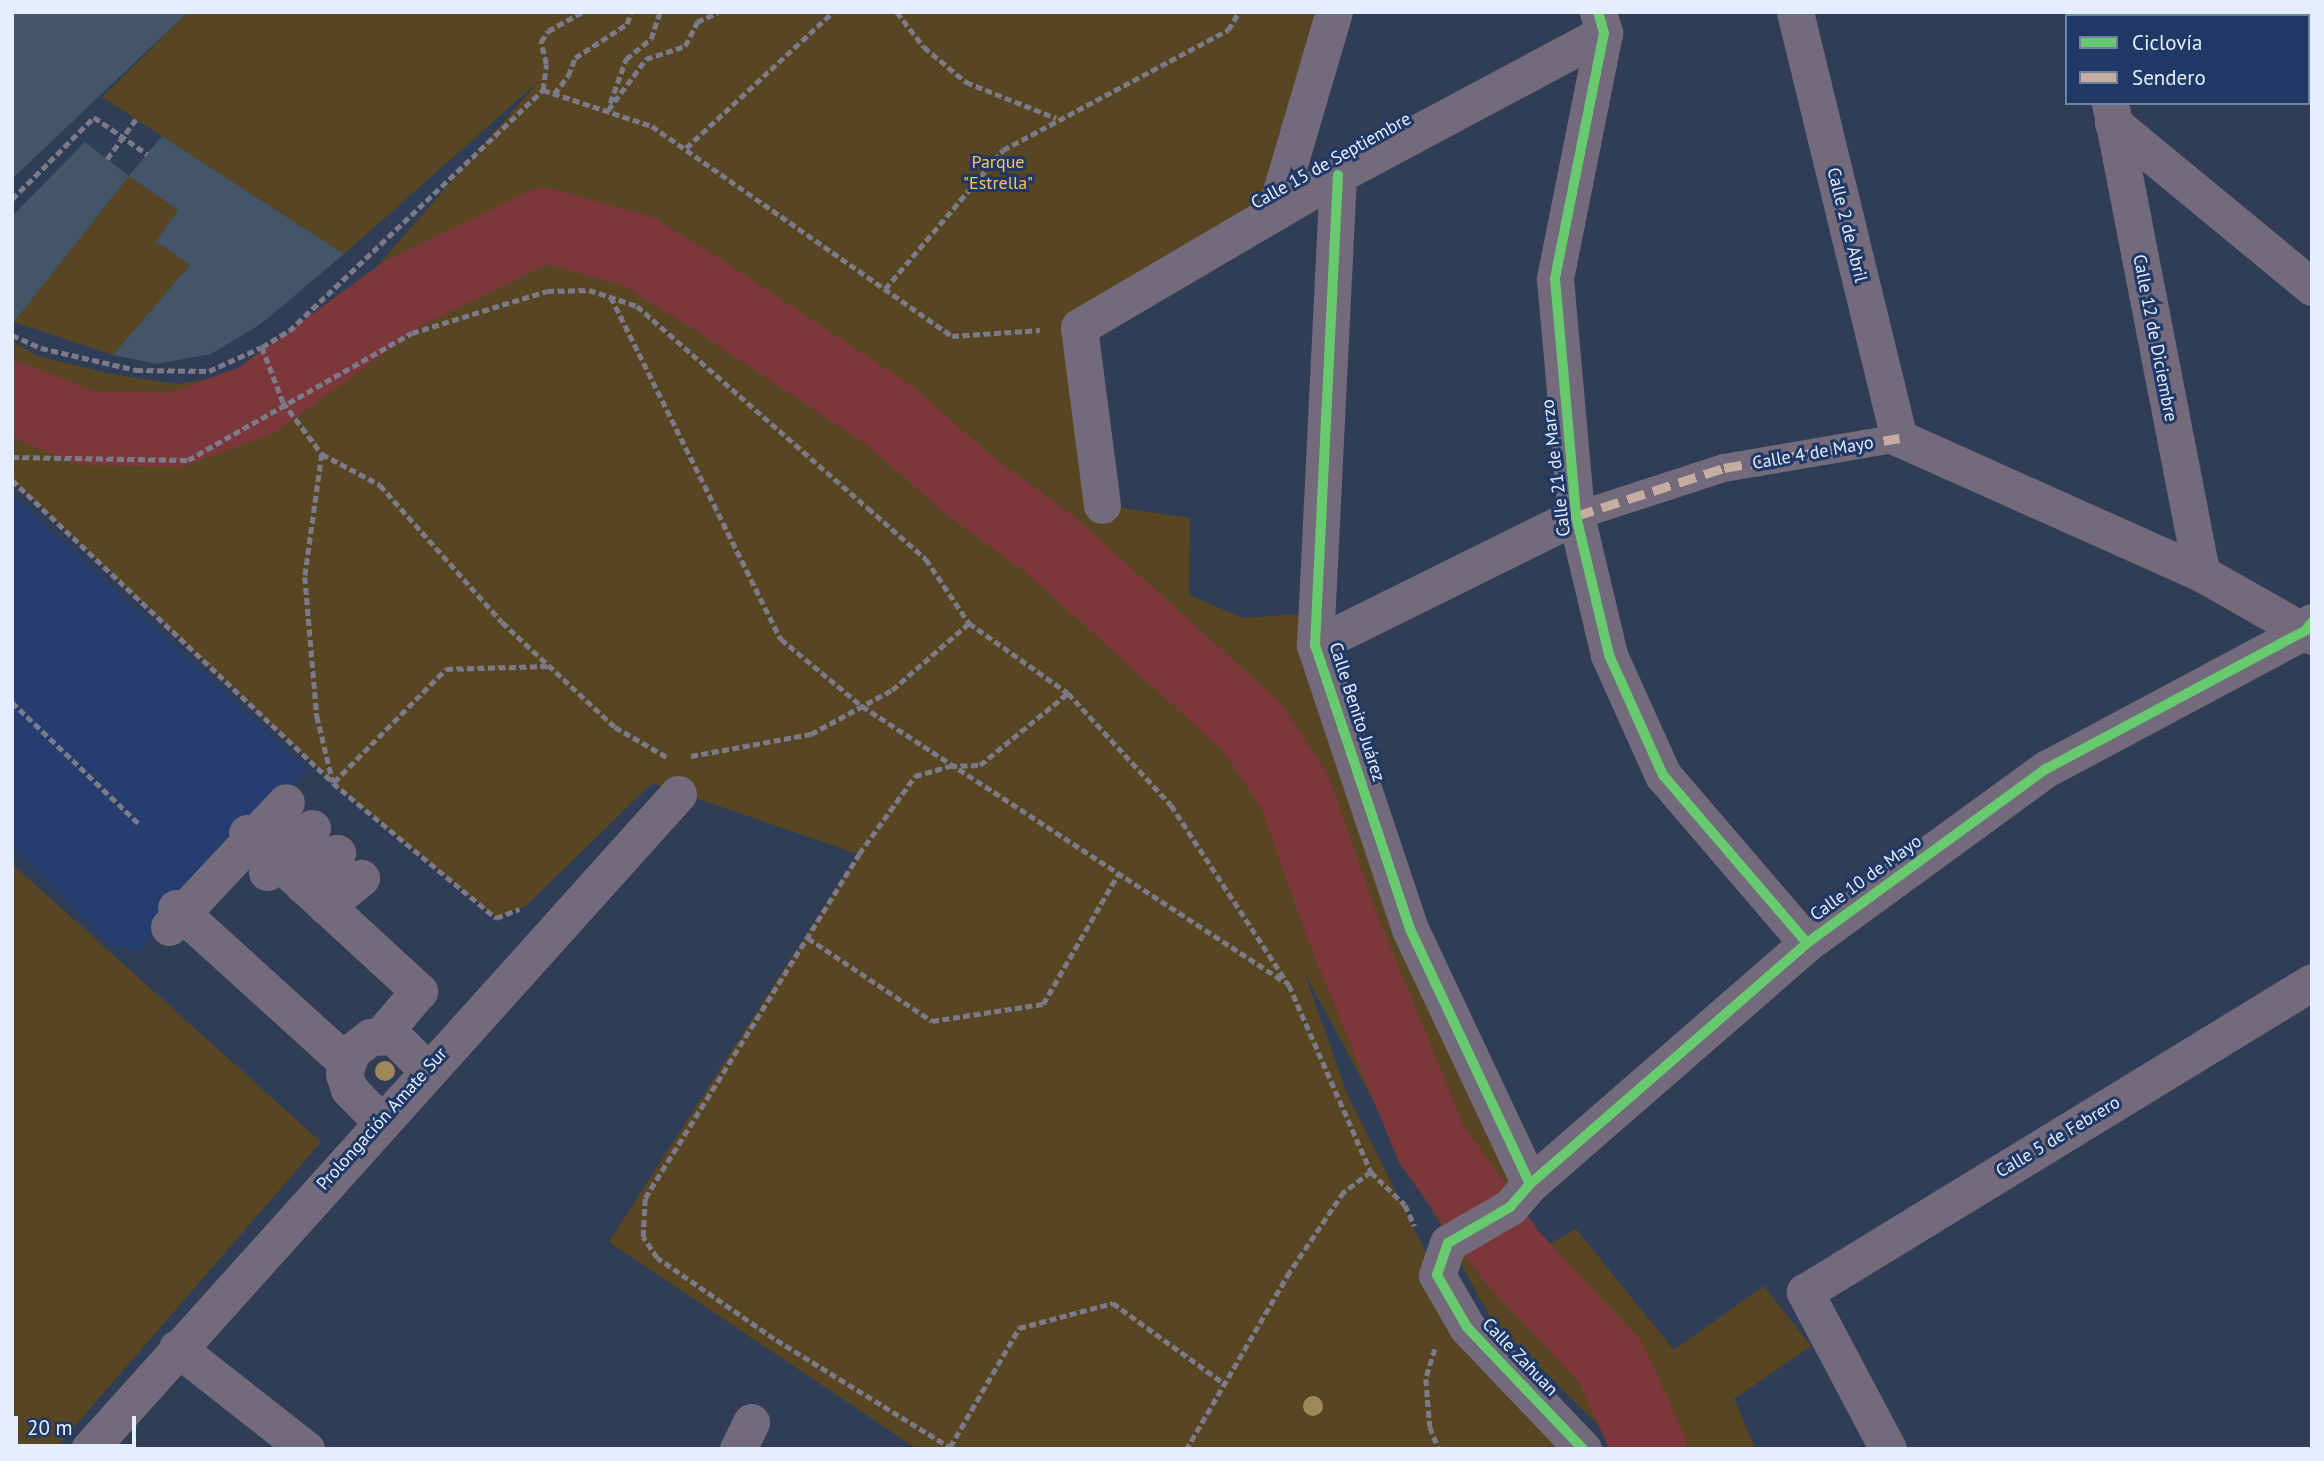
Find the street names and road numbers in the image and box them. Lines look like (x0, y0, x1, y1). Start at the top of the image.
street label: Calle 15 de Septiembre (1247, 108, 1415, 214)
street label: Calle 2 de Abril (1822, 165, 1872, 285)
street label: Calle 12 de Diciembre (2128, 253, 2182, 423)
street label: Calle 21 de Marzo (1537, 398, 1575, 538)
street label: Calle 4 de Mayo (1751, 432, 1875, 474)
street label: Calle Benito Juárez (1324, 640, 1390, 784)
street label: Calle 10 de Mayo (1806, 830, 1926, 926)
street label: Prolongación Amate Sur (312, 1043, 452, 1195)
street label: Calle 5 de Febrero (1992, 1091, 2124, 1183)
street label: Calle Zahuan (1477, 1314, 1563, 1400)

